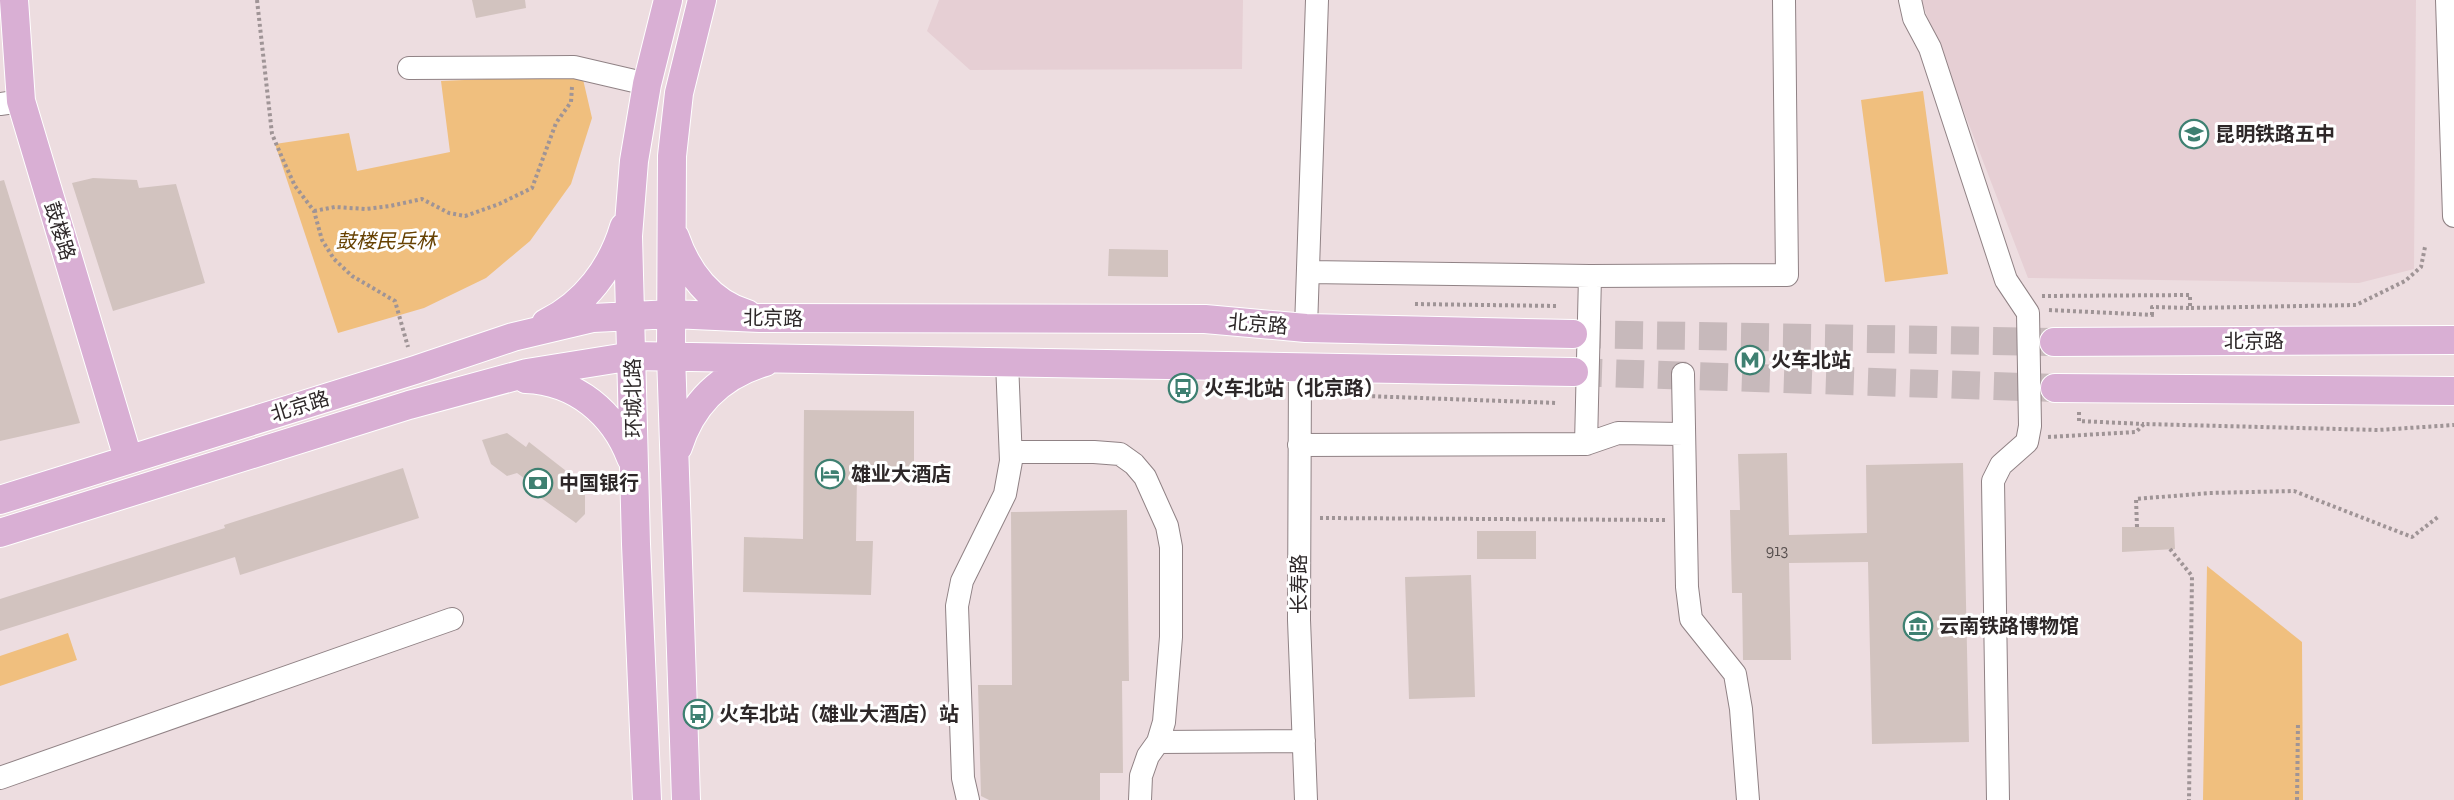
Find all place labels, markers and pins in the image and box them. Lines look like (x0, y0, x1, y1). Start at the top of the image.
school or university icon: 昆明铁路五中 (2178, 118, 2210, 150)
place label: 昆明铁路五中 (2215, 122, 2335, 146)
metro station icon: 火车北站 (1734, 344, 1766, 376)
place label: 火车北站 (1771, 348, 1851, 372)
bus stop icon: 火车北站（北京路） (1167, 372, 1199, 404)
place label: 火车北站（北京路） (1204, 376, 1384, 400)
hotel icon: 雄业大酒店 (814, 458, 846, 490)
place label: 雄业大酒店 (851, 462, 951, 486)
bank icon: 中国银行 (522, 467, 554, 499)
place label: 中国银行 (559, 471, 639, 495)
museum icon: 云南铁路博物馆 (1902, 610, 1934, 642)
place label: 云南铁路博物馆 (1939, 614, 2079, 638)
bus stop icon: 火车北站（雄业大酒店）站 (682, 698, 714, 730)
place label: 火车北站（雄业大酒店）站 (719, 702, 959, 726)

